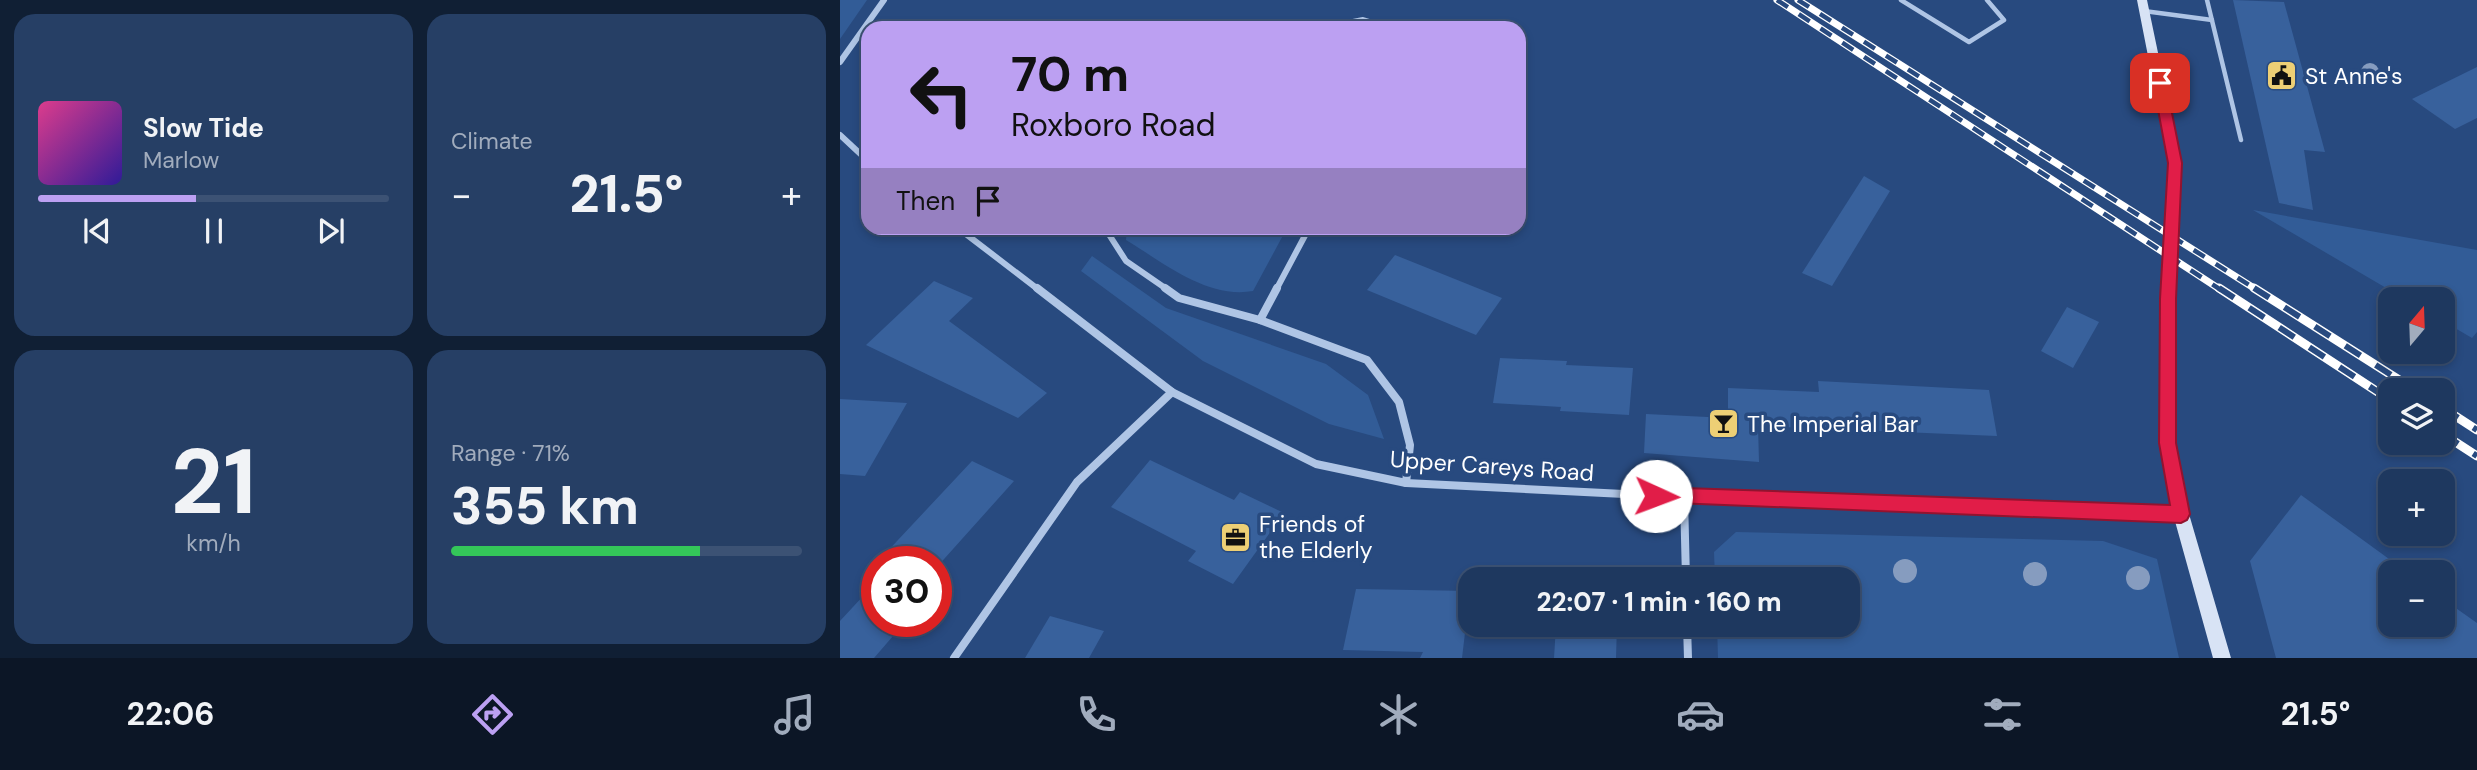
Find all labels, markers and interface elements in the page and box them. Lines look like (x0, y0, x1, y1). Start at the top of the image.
text: 70 m (1011, 42, 1129, 106)
icon: left (896, 49, 987, 140)
pin (2130, 53, 2190, 113)
public building icon: St Anne's (2265, 59, 2299, 93)
place label: St Anne's (2305, 61, 2402, 91)
icon: arrive (2141, 64, 2179, 102)
text: Roxboro Road (1011, 104, 1215, 146)
text: Slow Tide (143, 111, 264, 145)
text: Climate (451, 126, 533, 156)
text: Marlow (143, 145, 219, 175)
text: 21.5° (569, 160, 684, 228)
text: − (451, 170, 472, 220)
text: + (781, 170, 802, 220)
icon: arrive (969, 182, 1007, 220)
text: Then (896, 184, 955, 218)
icon: previous (78, 212, 116, 250)
icon: pause (195, 212, 233, 250)
icon: next (312, 212, 350, 250)
north arrow (2378, 287, 2455, 364)
map controls (2378, 287, 2455, 637)
button: layers (2378, 378, 2455, 455)
bar icon: The Imperial Bar (1707, 407, 1741, 441)
place label: The Imperial Bar (1747, 409, 1918, 439)
text: 21 (171, 423, 256, 541)
text: Range · 71% (451, 438, 570, 468)
street label: Upper Careys Road (1389, 444, 1595, 488)
position arrow (1619, 459, 1693, 533)
button: + (2378, 469, 2455, 546)
text: 355 km (451, 472, 639, 540)
place label: Friends of the Elderly (1259, 509, 1373, 565)
office icon: Friends of the Elderly (1219, 520, 1253, 554)
text: km/h (186, 528, 241, 558)
speed limit sign: 30 (861, 546, 952, 637)
button: − (2378, 560, 2455, 637)
text: 22:07 · 1 min · 160 m (1536, 585, 1782, 619)
icon: directions (468, 690, 517, 739)
icon: music (770, 690, 819, 739)
icon: phone (1072, 690, 1121, 739)
icon: climate (1374, 690, 1423, 739)
icon: car (1676, 690, 1725, 739)
icon: filters (1978, 690, 2027, 739)
text: 22:06 (127, 693, 214, 735)
text: 21.5° (2281, 693, 2350, 735)

